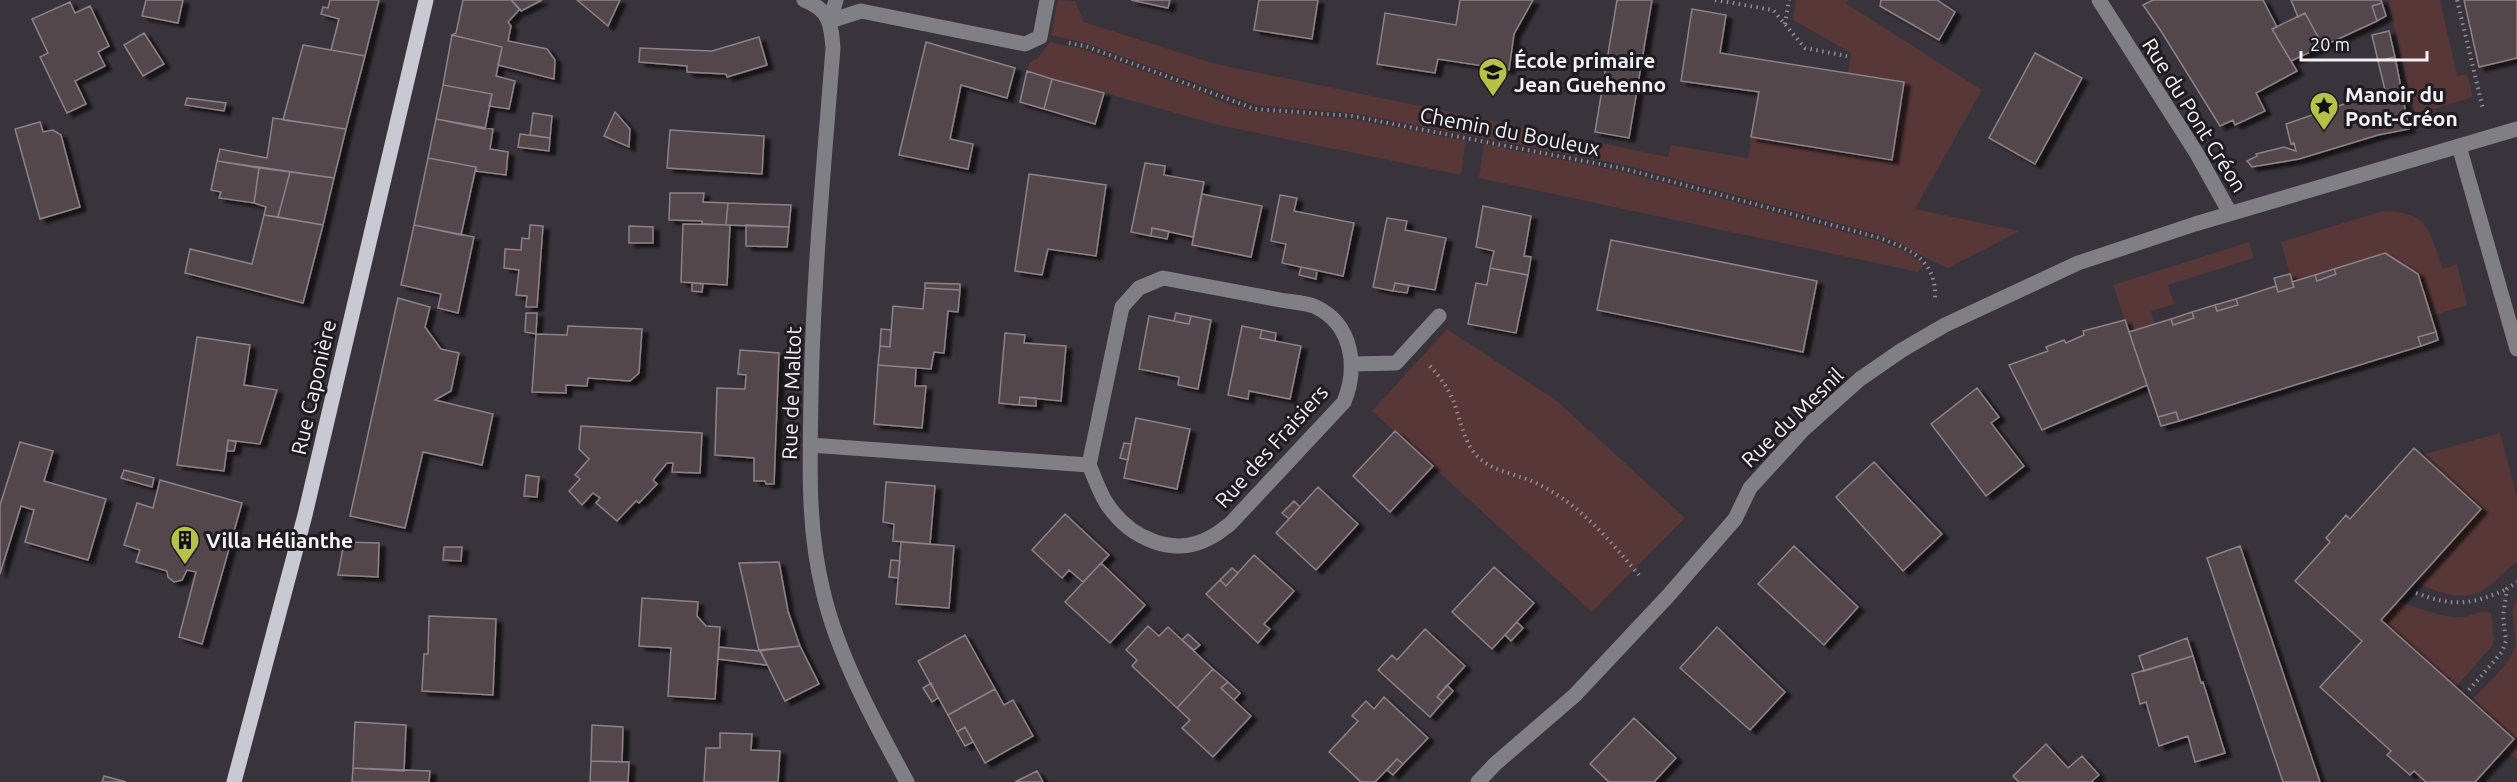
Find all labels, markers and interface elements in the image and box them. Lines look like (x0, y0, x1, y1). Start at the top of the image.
scale bar (2301, 24, 2427, 62)
street label: Rue du Pont Créon (2138, 34, 2252, 196)
text: 20 m (2310, 34, 2350, 54)
place label: École primaire Jean Guehenno (1514, 48, 1666, 96)
school or university icon: École primaire Jean Guehenno (1477, 56, 1509, 98)
place label: Manoir du Pont-Créon (2345, 82, 2458, 130)
place icon: Manoir du Pont-Créon (2308, 90, 2340, 132)
street label: Chemin du Bouleux (1418, 102, 1602, 160)
street label: Rue Caponière (286, 317, 340, 457)
street label: Rue de Maltot (777, 326, 805, 460)
street label: Rue du Mesnil (1736, 362, 1848, 472)
street label: Rue des Fraisiers (1210, 380, 1332, 512)
building icon: Villa Hélianthe (169, 524, 201, 566)
place label: Villa Hélianthe (206, 528, 353, 552)

